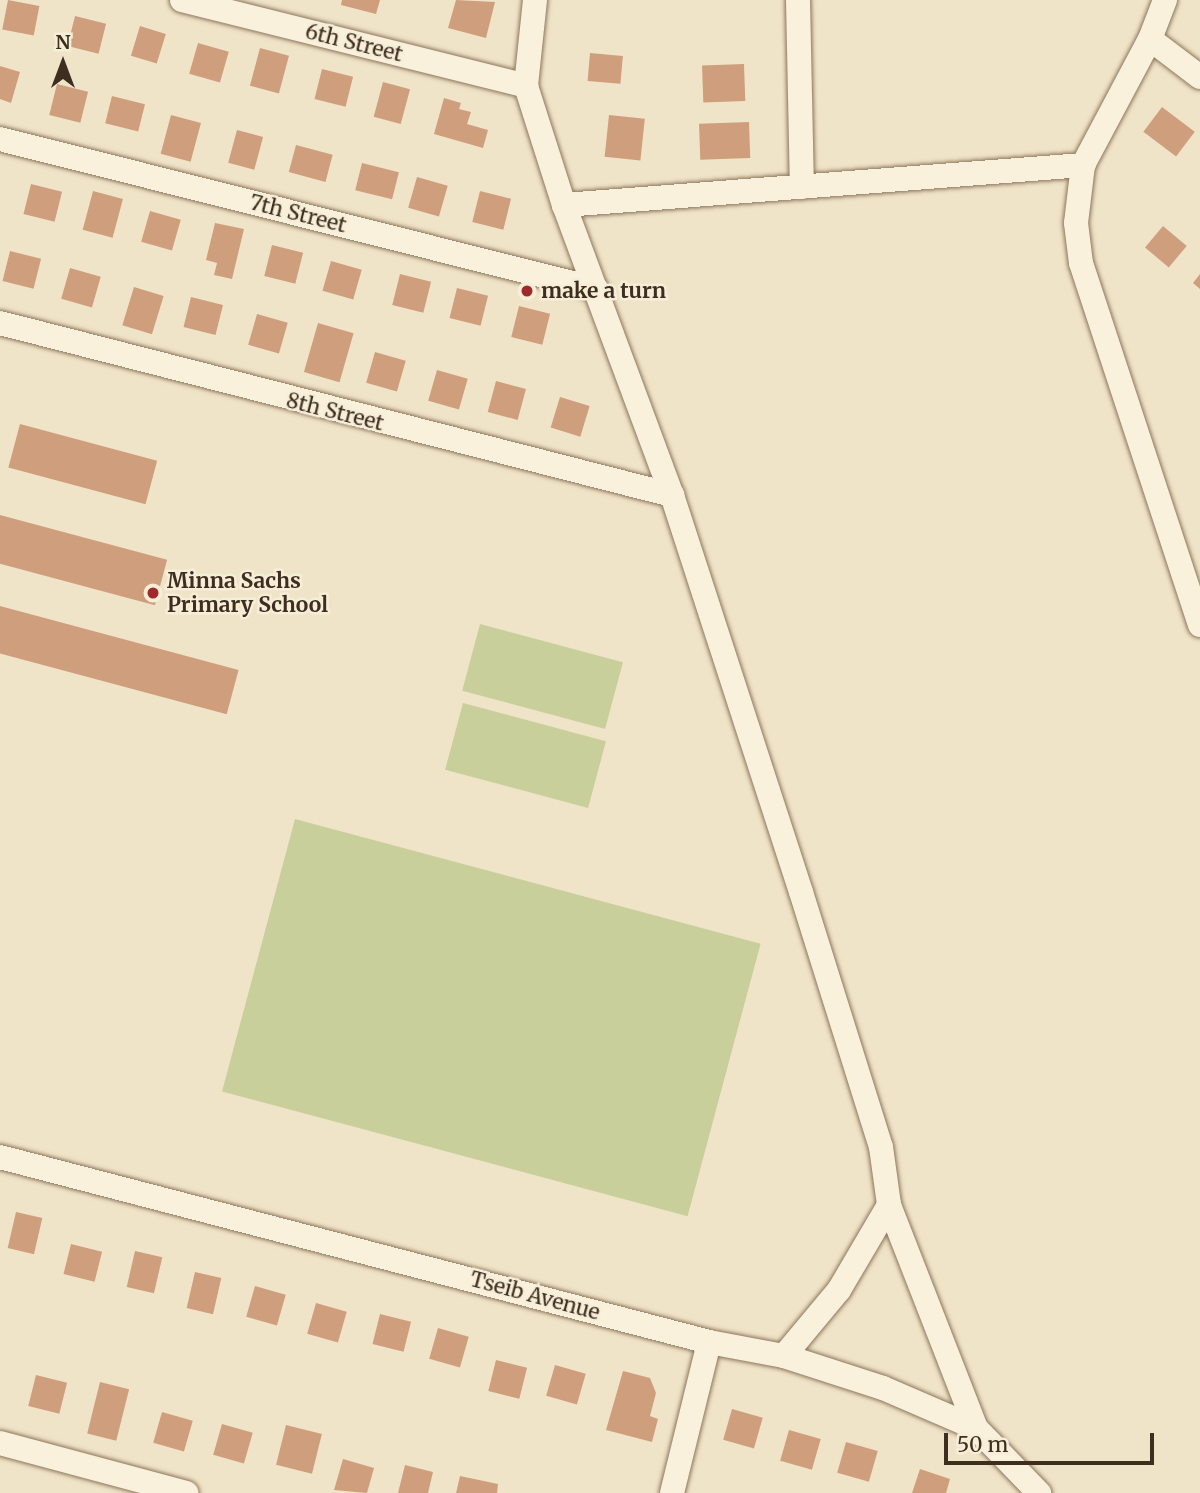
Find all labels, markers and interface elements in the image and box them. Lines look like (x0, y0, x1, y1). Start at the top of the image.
street label: 6th Street (303, 19, 405, 67)
north arrow (28, 28, 98, 98)
text: N (55, 30, 71, 54)
street label: 7th Street (247, 190, 349, 238)
place label: make a turn (541, 278, 666, 304)
marker: make a turn (519, 283, 535, 299)
street label: 8th Street (284, 388, 386, 436)
place label: Minna Sachs Primary School (167, 568, 328, 618)
marker: Minna Sachs Primary School (145, 585, 161, 601)
street label: Tseib Avenue (467, 1267, 603, 1325)
scale bar (948, 1420, 1158, 1464)
text: 50 m (957, 1431, 1008, 1458)

